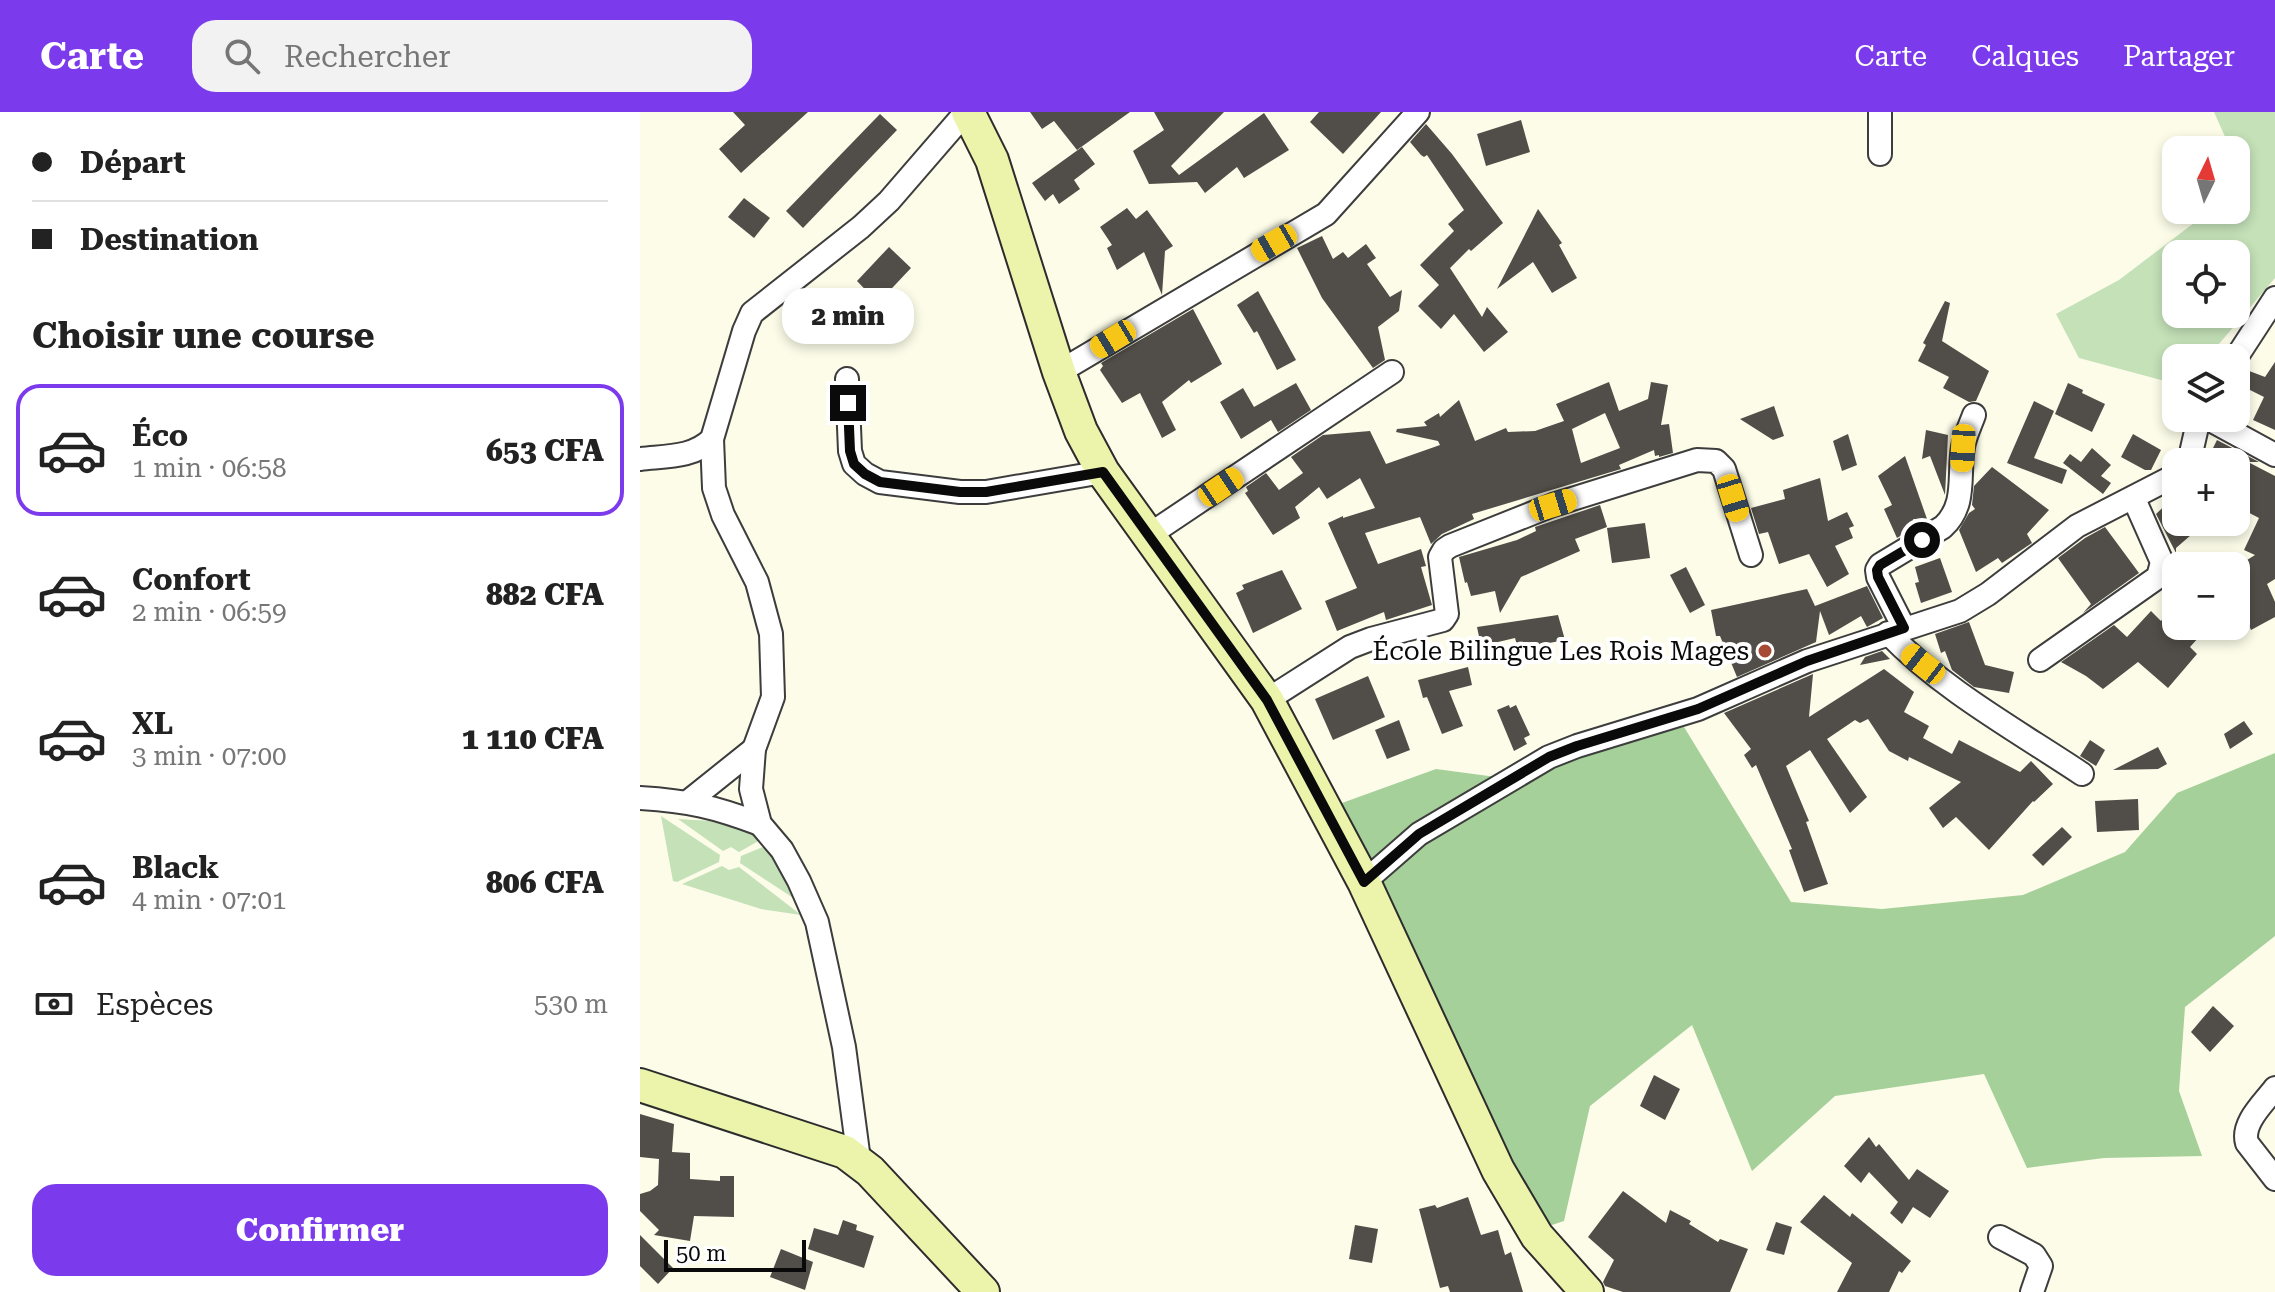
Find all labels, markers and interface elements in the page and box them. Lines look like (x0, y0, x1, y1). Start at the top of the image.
search box (192, 20, 752, 92)
text: Carte (40, 34, 144, 78)
icon: search (220, 34, 264, 78)
text: Rechercher (284, 39, 451, 74)
text: Carte (1855, 40, 1927, 73)
text: Calques (1971, 40, 2079, 73)
text: Partager (2123, 40, 2235, 73)
north arrow (2162, 136, 2250, 224)
map controls (2162, 136, 2250, 640)
text: Départ (80, 145, 186, 180)
car (1247, 221, 1301, 265)
text: Destination (80, 222, 259, 257)
button: locate (2162, 240, 2250, 328)
callout: 2 min (782, 287, 914, 343)
text: 2 min (811, 301, 885, 331)
text: Choisir une course (32, 315, 375, 357)
car (1086, 316, 1140, 362)
button: layers (2162, 344, 2250, 432)
route end (830, 385, 866, 421)
icon: car (36, 414, 108, 486)
text: Éco (132, 418, 188, 453)
car (1950, 423, 1976, 473)
text: 653 CFA (486, 433, 604, 468)
button: + (2162, 448, 2250, 536)
text: 1 min · 06:58 (132, 453, 287, 483)
car (1194, 464, 1248, 510)
car (1715, 472, 1751, 524)
car (1527, 487, 1579, 523)
route start (1904, 522, 1940, 558)
button: − (2162, 552, 2250, 640)
icon: car (36, 558, 108, 630)
text: Confort (132, 562, 251, 597)
text: 882 CFA (486, 577, 604, 612)
text: 2 min · 06:59 (132, 597, 287, 627)
place label: École Bilingue Les Rois Mages (1372, 635, 1749, 666)
car (1897, 640, 1949, 688)
marker: École Bilingue Les Rois Mages (1756, 642, 1774, 660)
icon: car (36, 702, 108, 774)
text: XL (132, 706, 173, 741)
text: 1 110 CFA (462, 721, 604, 756)
text: 3 min · 07:00 (132, 741, 287, 771)
icon: car (36, 846, 108, 918)
text: Black (132, 850, 219, 885)
text: 806 CFA (486, 865, 604, 900)
text: 4 min · 07:01 (132, 885, 287, 915)
icon: cash (32, 982, 76, 1026)
text: Espèces (96, 987, 213, 1022)
text: 530 m (534, 989, 608, 1019)
button: Confirmer (32, 1184, 608, 1276)
scale bar (664, 1236, 806, 1272)
text: 50 m (676, 1241, 726, 1266)

